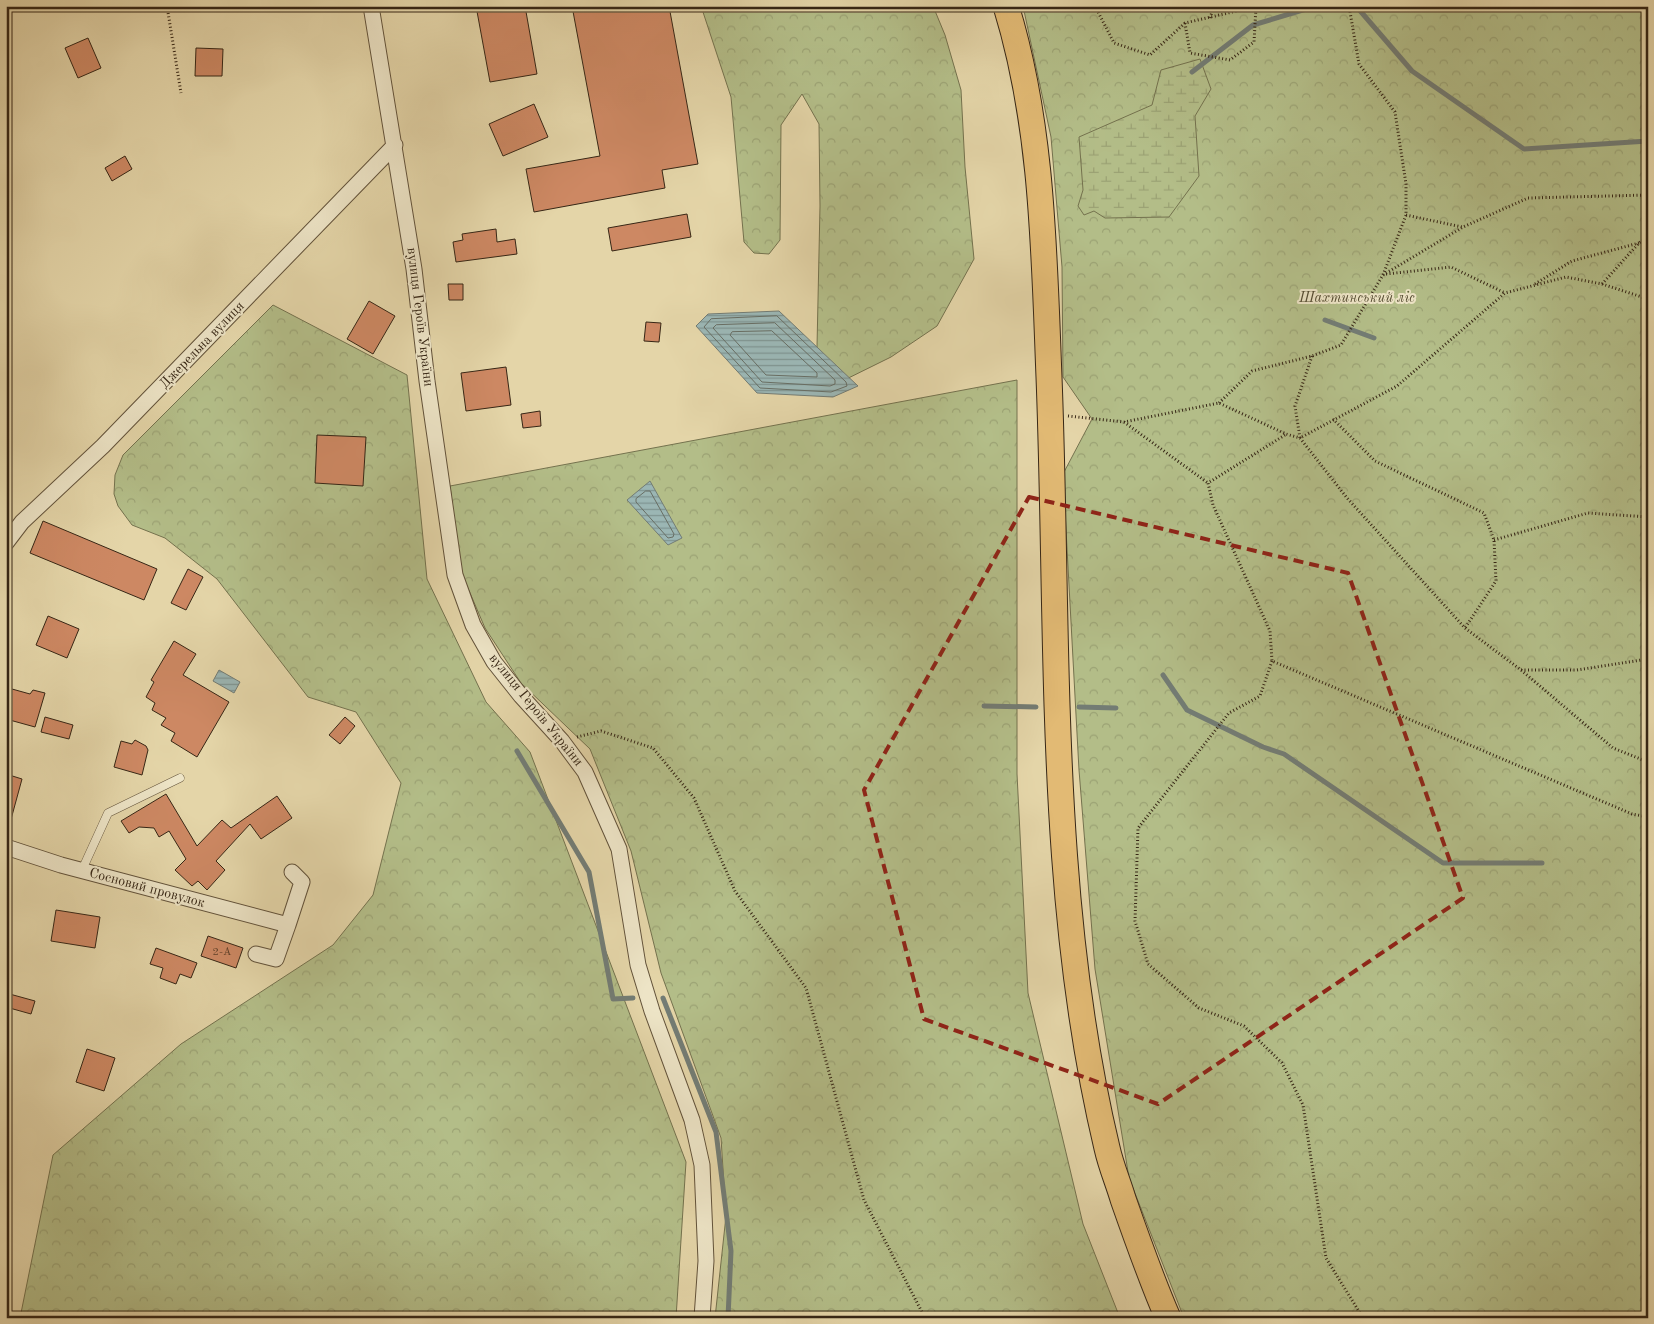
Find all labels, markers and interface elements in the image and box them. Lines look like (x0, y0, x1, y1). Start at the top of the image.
street label: вулиця Героїв України (405, 247, 435, 387)
park label: Шахтинський ліс (1298, 291, 1415, 305)
street label: Джерельна вулиця (157, 299, 247, 391)
street label: вулиця Героїв України (486, 651, 586, 769)
street label: Сосновий провулок (88, 866, 206, 910)
house number: 2-А (213, 947, 232, 958)

